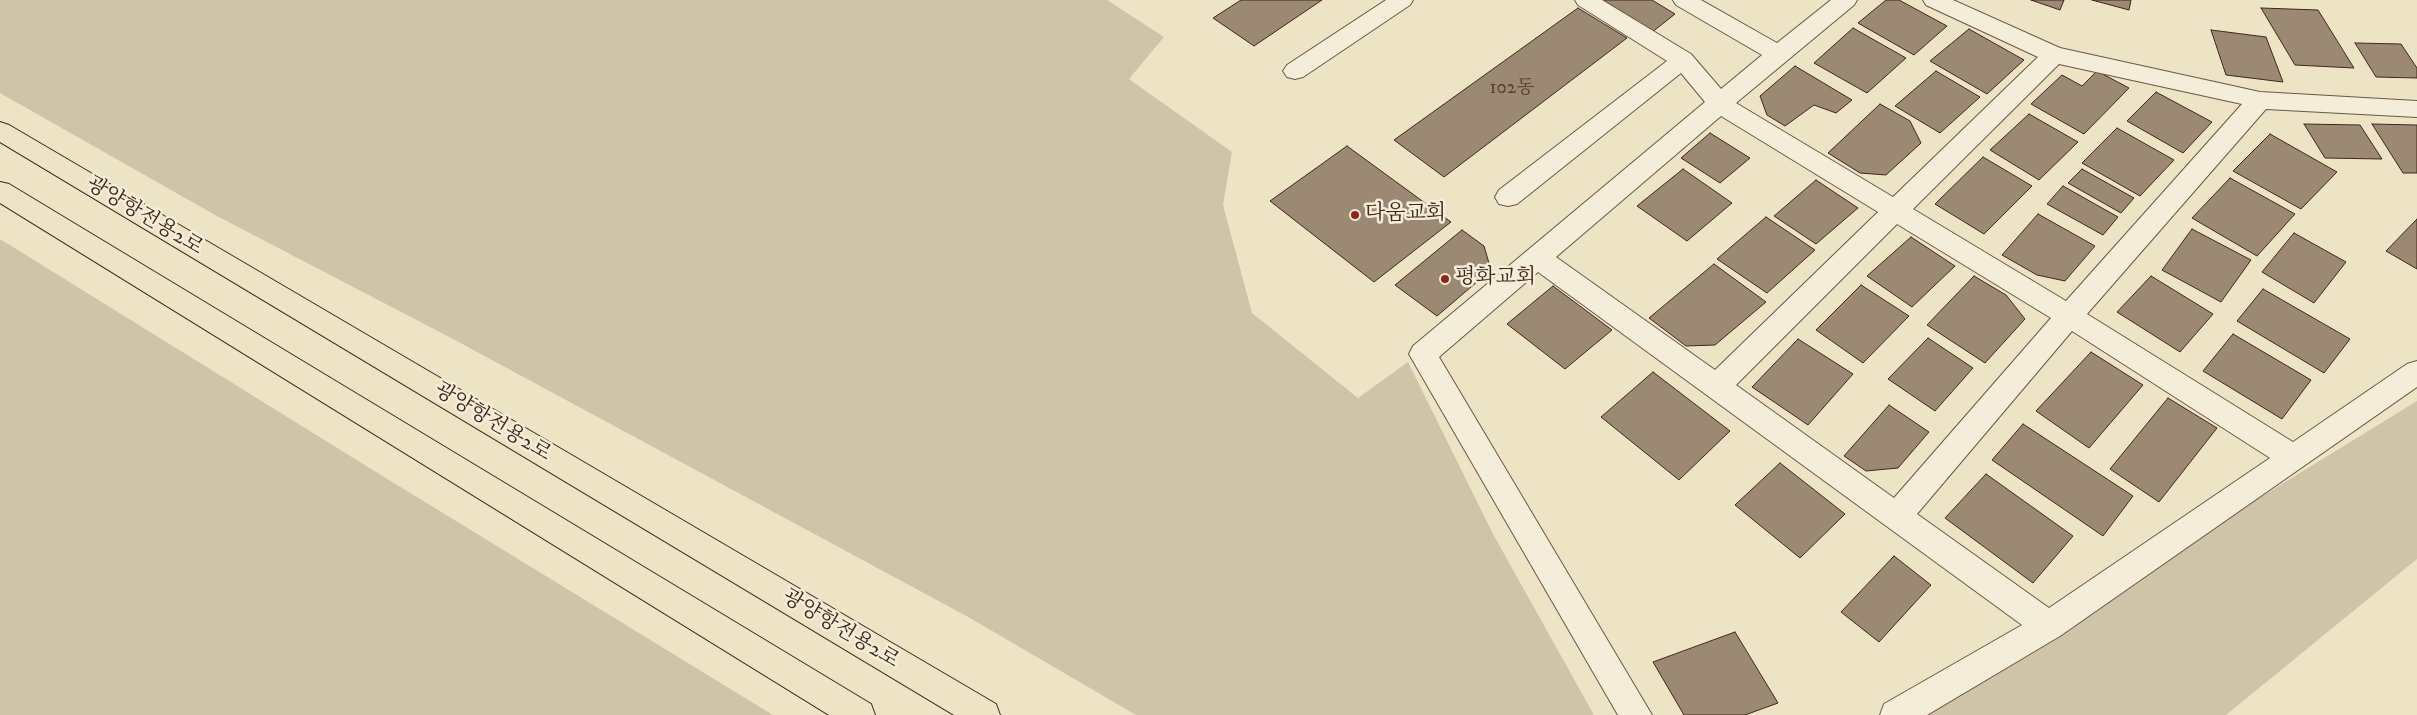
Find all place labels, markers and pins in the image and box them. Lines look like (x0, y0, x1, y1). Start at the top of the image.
place label: 다움교회 (1365, 202, 1446, 228)
marker: 다움교회 (1349, 209, 1361, 221)
place label: 평화교회 (1455, 266, 1536, 292)
marker: 평화교회 (1439, 273, 1451, 285)

